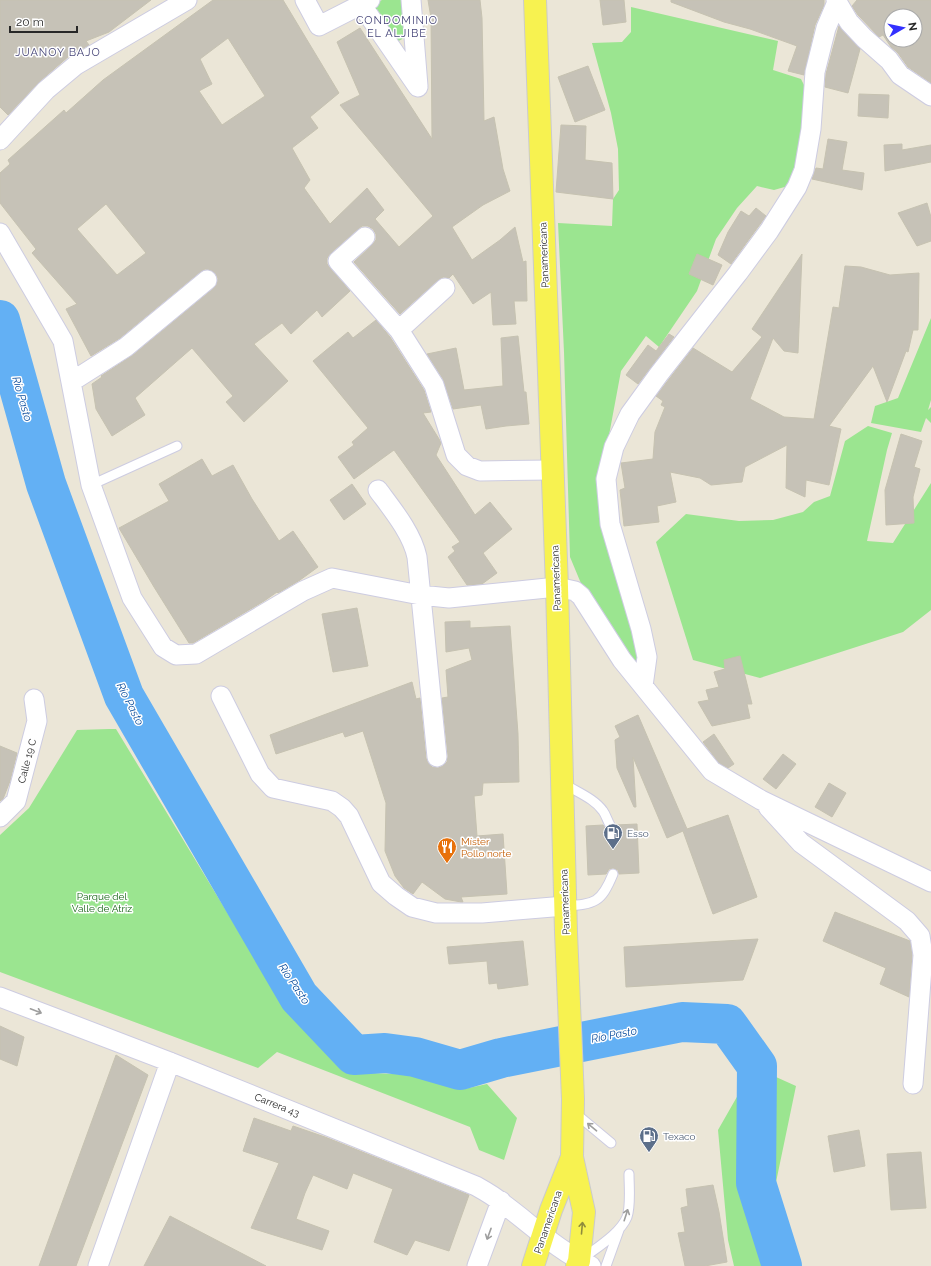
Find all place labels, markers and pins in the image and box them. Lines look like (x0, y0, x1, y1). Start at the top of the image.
fuel station icon: Esso (602, 822, 624, 850)
place label: Esso (627, 828, 649, 839)
restaurant icon: Míster Pollo norte (436, 836, 458, 864)
place label: Míster Pollo norte (461, 836, 512, 859)
fuel station icon: Texaco (638, 1125, 660, 1153)
place label: Texaco (663, 1131, 696, 1142)

